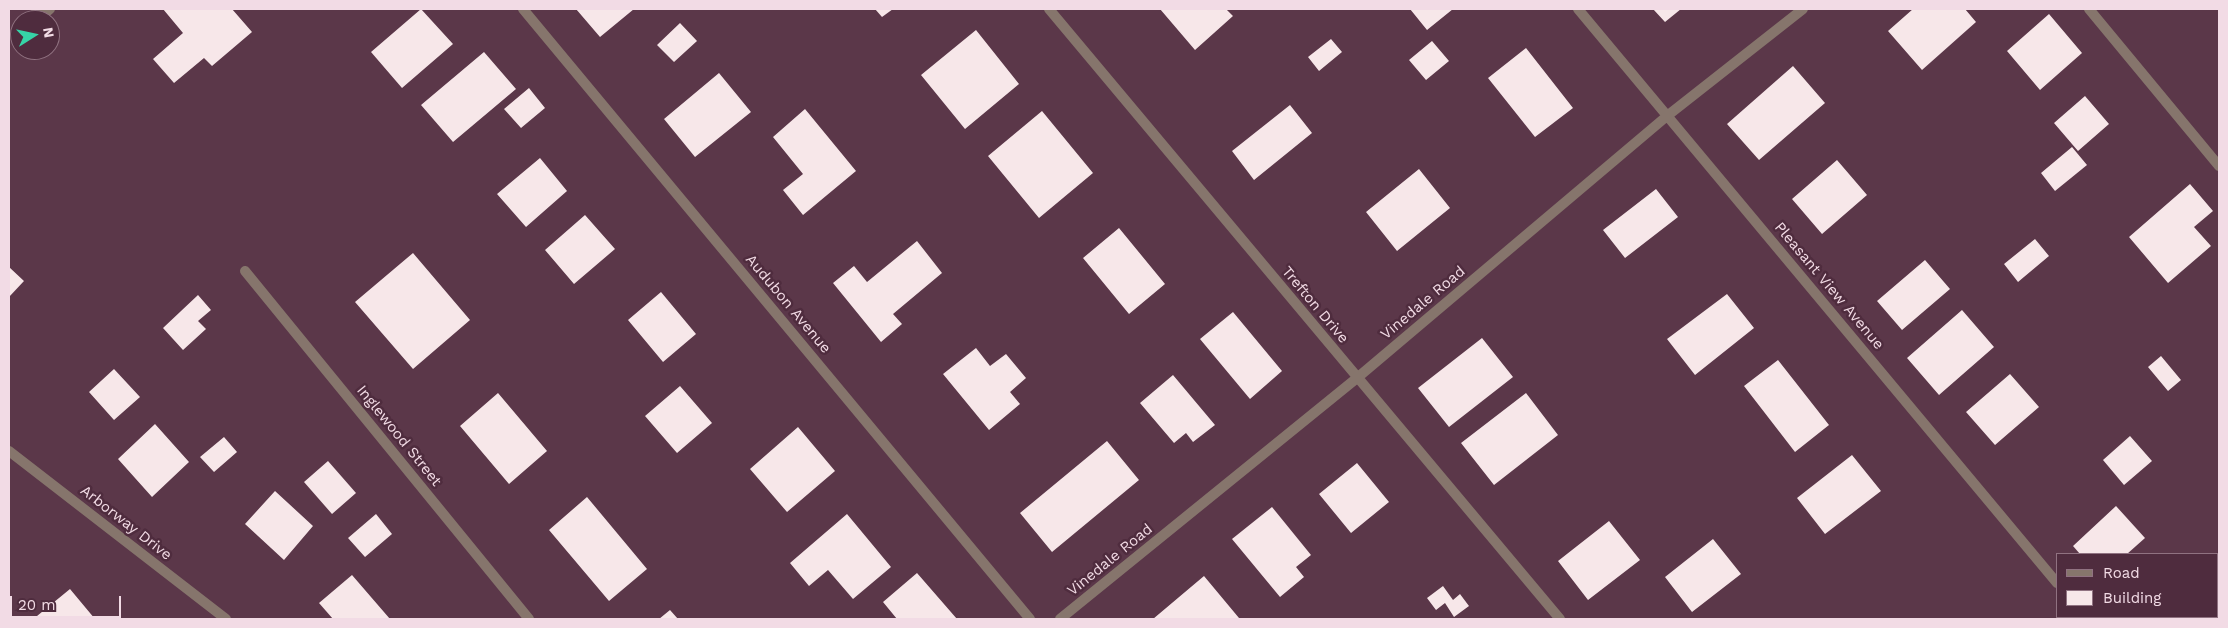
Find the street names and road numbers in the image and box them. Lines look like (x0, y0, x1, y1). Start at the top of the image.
street label: Pleasant View Avenue (1770, 219, 1888, 353)
street label: Audubon Avenue (741, 251, 835, 357)
street label: Trefton Drive (1278, 263, 1352, 347)
street label: Vinedale Road (1377, 263, 1469, 343)
street label: Inglewood Street (353, 382, 445, 490)
street label: Arborway Drive (77, 482, 175, 564)
street label: Vinedale Road (1064, 520, 1156, 600)

